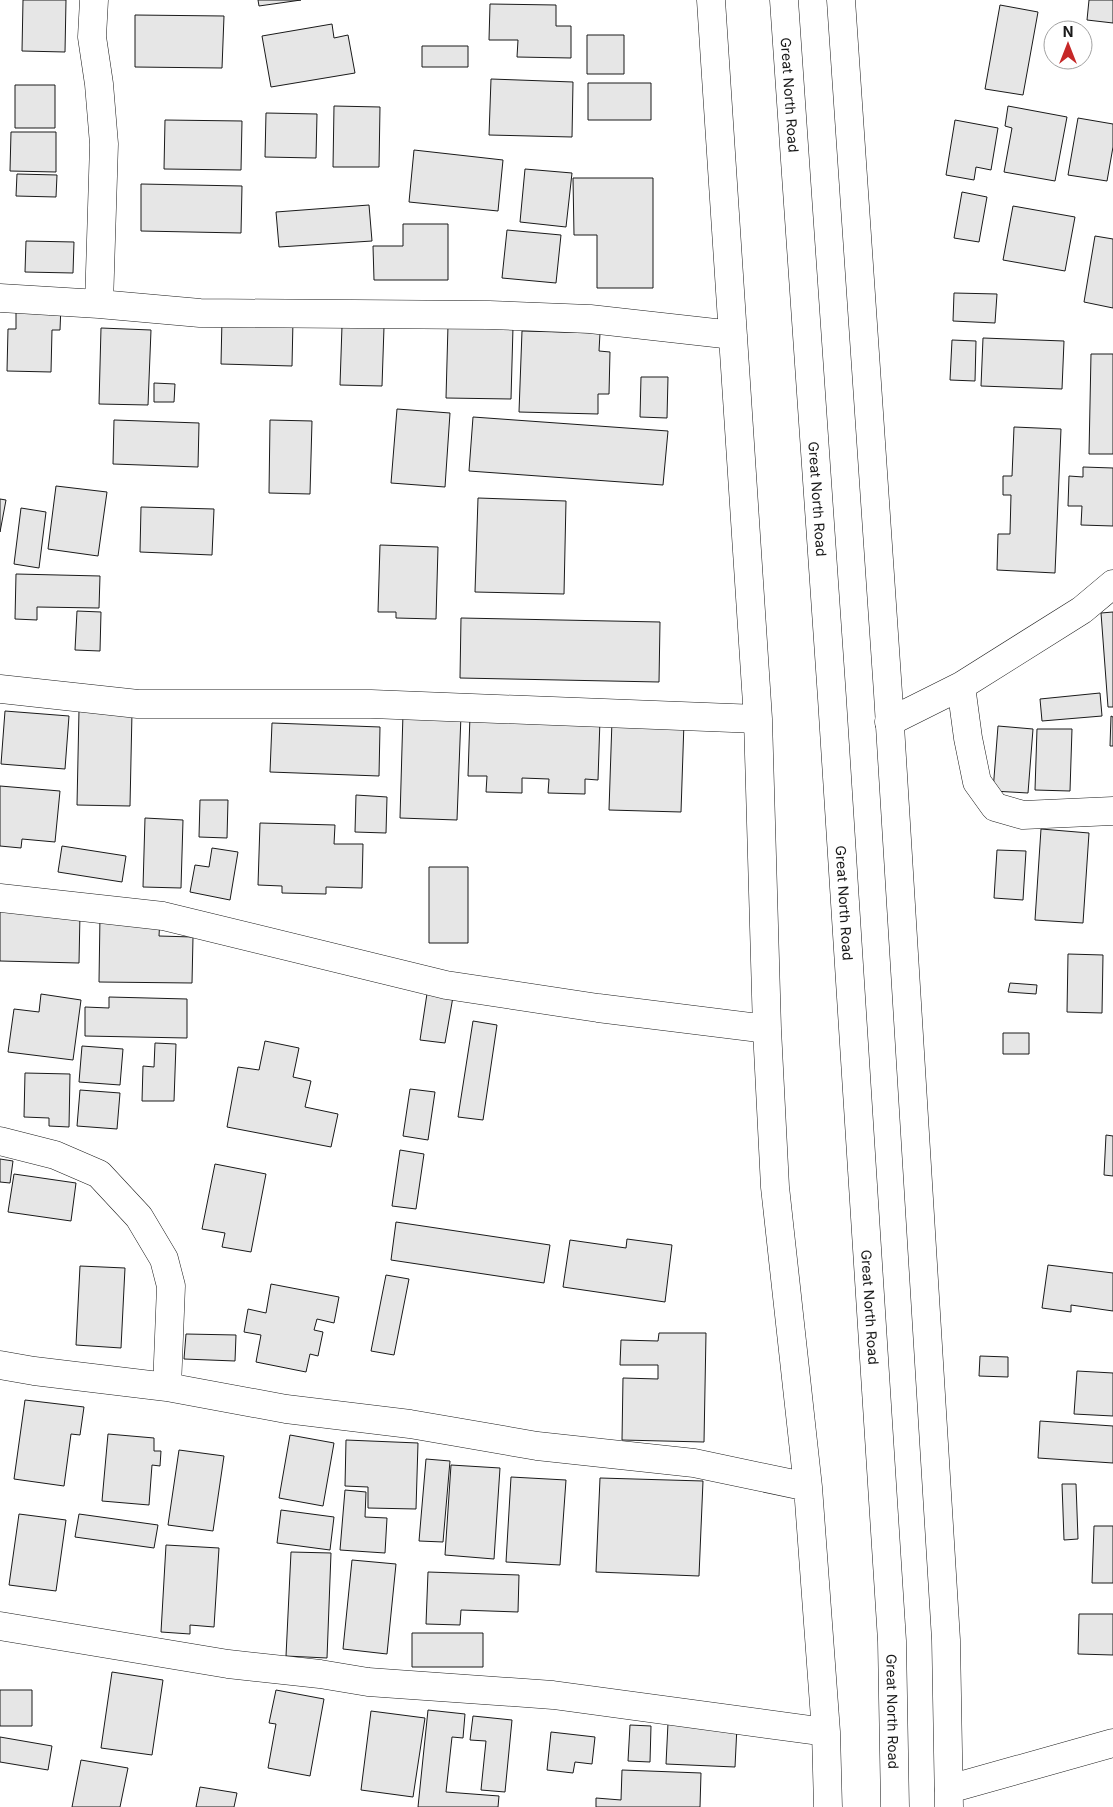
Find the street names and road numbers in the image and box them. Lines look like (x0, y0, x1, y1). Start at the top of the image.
street label: Great North Road (778, 37, 803, 153)
street label: Great North Road (806, 441, 831, 557)
street label: Great North Road (833, 845, 857, 961)
street label: Great North Road (859, 1249, 883, 1365)
street label: Great North Road (884, 1654, 903, 1769)

